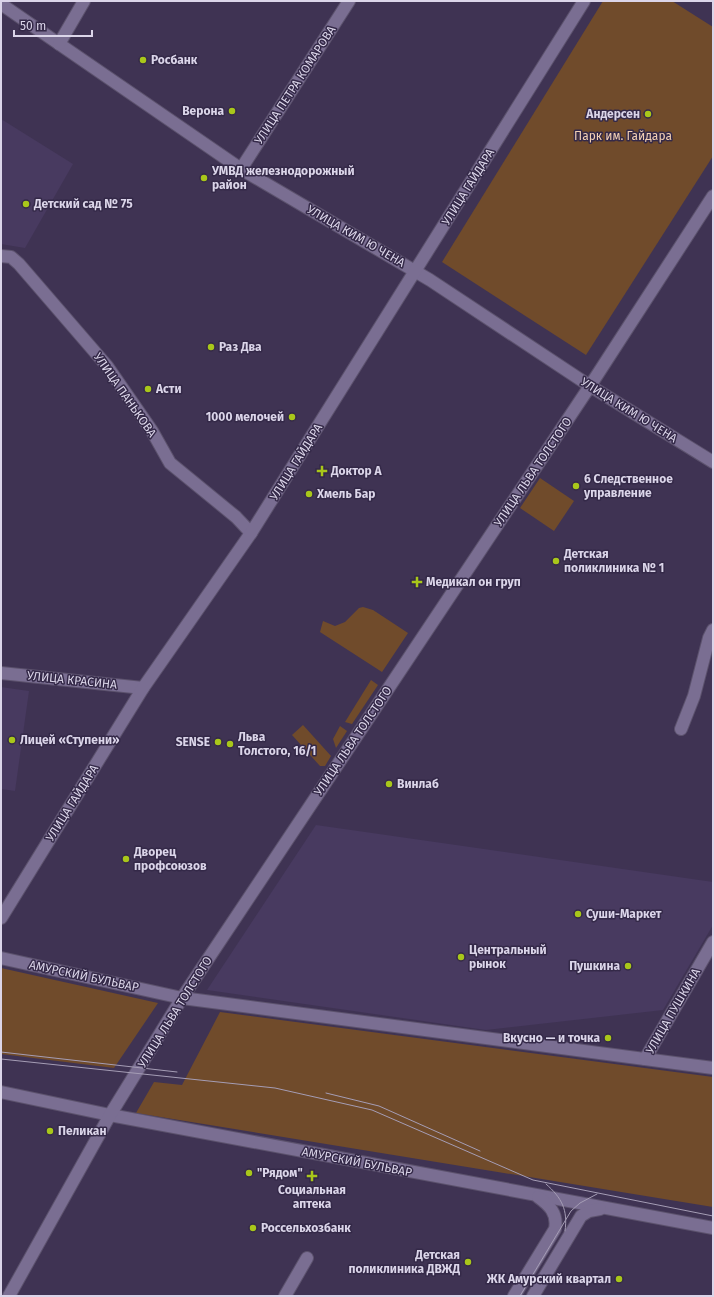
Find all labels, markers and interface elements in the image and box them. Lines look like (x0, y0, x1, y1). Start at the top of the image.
scale bar (14, 12, 92, 38)
text: 50 m (20, 19, 46, 33)
street label: УЛИЦА ПЕТРА КОМАРОВА (252, 23, 339, 147)
place label: Росбанк (151, 53, 198, 67)
marker: Росбанк (138, 55, 148, 65)
place label: Верона (182, 104, 224, 118)
marker: Верона (227, 106, 237, 116)
place label: Андерсен (585, 107, 640, 121)
marker: Андерсен (643, 109, 653, 119)
park label: Парк им. Гайдара (574, 129, 672, 143)
street label: УЛИЦА ГАЙДАРА (438, 145, 497, 228)
place label: УМВД железнодорожный район (211, 164, 355, 192)
marker: УМВД железнодорожный район (199, 173, 209, 183)
place label: Детский сад № 75 (33, 197, 133, 211)
marker: Детский сад № 75 (21, 199, 31, 209)
street label: УЛИЦА КИМ Ю ЧЕНА (304, 202, 408, 270)
place label: Раз Два (219, 340, 262, 354)
marker: Раз Два (206, 342, 216, 352)
street label: УЛИЦА ПАНЬКОВА (91, 350, 159, 440)
street label: УЛИЦА КИМ Ю ЧЕНА (578, 375, 680, 445)
place label: Асти (155, 382, 182, 396)
marker: Асти (143, 384, 153, 394)
place label: 1000 мелочей (206, 410, 284, 424)
marker: 1000 мелочей (287, 412, 297, 422)
street label: УЛИЦА ЛЬВА ТОЛСТОГО (491, 415, 575, 529)
street label: УЛИЦА ГАЙДАРА (266, 420, 325, 503)
place label: Доктор А (330, 464, 383, 478)
marker: Доктор А (316, 465, 328, 477)
place label: 6 Следственное управление (583, 472, 673, 500)
marker: 6 Следственное управление (571, 481, 581, 491)
place label: Хмель Бар (316, 487, 375, 501)
marker: Хмель Бар (304, 489, 314, 499)
place label: Детская поликлиника № 1 (563, 547, 664, 575)
marker: Детская поликлиника № 1 (551, 556, 561, 566)
place label: Медикал он груп (426, 575, 521, 589)
marker: Медикал он груп (411, 576, 423, 588)
street label: УЛИЦА КРАСИНА (26, 668, 118, 692)
street label: УЛИЦА ЛЬВА ТОЛСТОГО (311, 684, 395, 798)
place label: Льва Толстого, 16/1 (238, 730, 316, 758)
place label: Лицей «Ступени» (20, 733, 120, 747)
marker: Лицей «Ступени» (7, 735, 17, 745)
place label: SENSE (176, 735, 210, 749)
marker: SENSE (213, 737, 223, 747)
marker: Льва Толстого, 16/1 (225, 739, 235, 749)
street label: УЛИЦА ГАЙДАРА (42, 761, 101, 844)
place label: Винлаб (397, 777, 439, 791)
marker: Винлаб (384, 779, 394, 789)
place label: Дворец профсоюзов (133, 845, 207, 873)
marker: Дворец профсоюзов (121, 854, 131, 864)
place label: Суши-Маркет (586, 907, 662, 921)
marker: Суши-Маркет (573, 909, 583, 919)
place label: Центральный рынок (469, 943, 547, 971)
marker: Центральный рынок (456, 952, 466, 962)
street label: УЛИЦА ЛЬВА ТОЛСТОГО (135, 954, 215, 1070)
street label: АМУРСКИЙ БУЛЬВАР (28, 957, 140, 994)
place label: Пушкина (569, 959, 620, 973)
marker: Пушкина (623, 961, 633, 971)
street label: УЛИЦА ПУШКИНА (643, 966, 703, 1056)
place label: Вкусно — и точка (503, 1031, 600, 1045)
marker: Вкусно — и точка (603, 1033, 613, 1043)
place label: Пеликан (58, 1124, 106, 1138)
marker: Пеликан (45, 1126, 55, 1136)
street label: АМУРСКИЙ БУЛЬВАР (301, 1143, 413, 1180)
place label: "Рядом" (257, 1166, 303, 1180)
marker: "Рядом" (244, 1168, 254, 1178)
marker: Социальная аптека (307, 1171, 317, 1181)
place label: Социальная аптека (278, 1183, 346, 1211)
place label: Россельхозбанк (261, 1221, 351, 1235)
marker: Россельхозбанк (248, 1223, 258, 1233)
place label: Детская поликлиника ДВЖД (349, 1248, 460, 1276)
marker: Детская поликлиника ДВЖД (463, 1257, 473, 1267)
place label: ЖК Амурский квартал (486, 1272, 611, 1286)
marker: ЖК Амурский квартал (614, 1274, 624, 1284)

